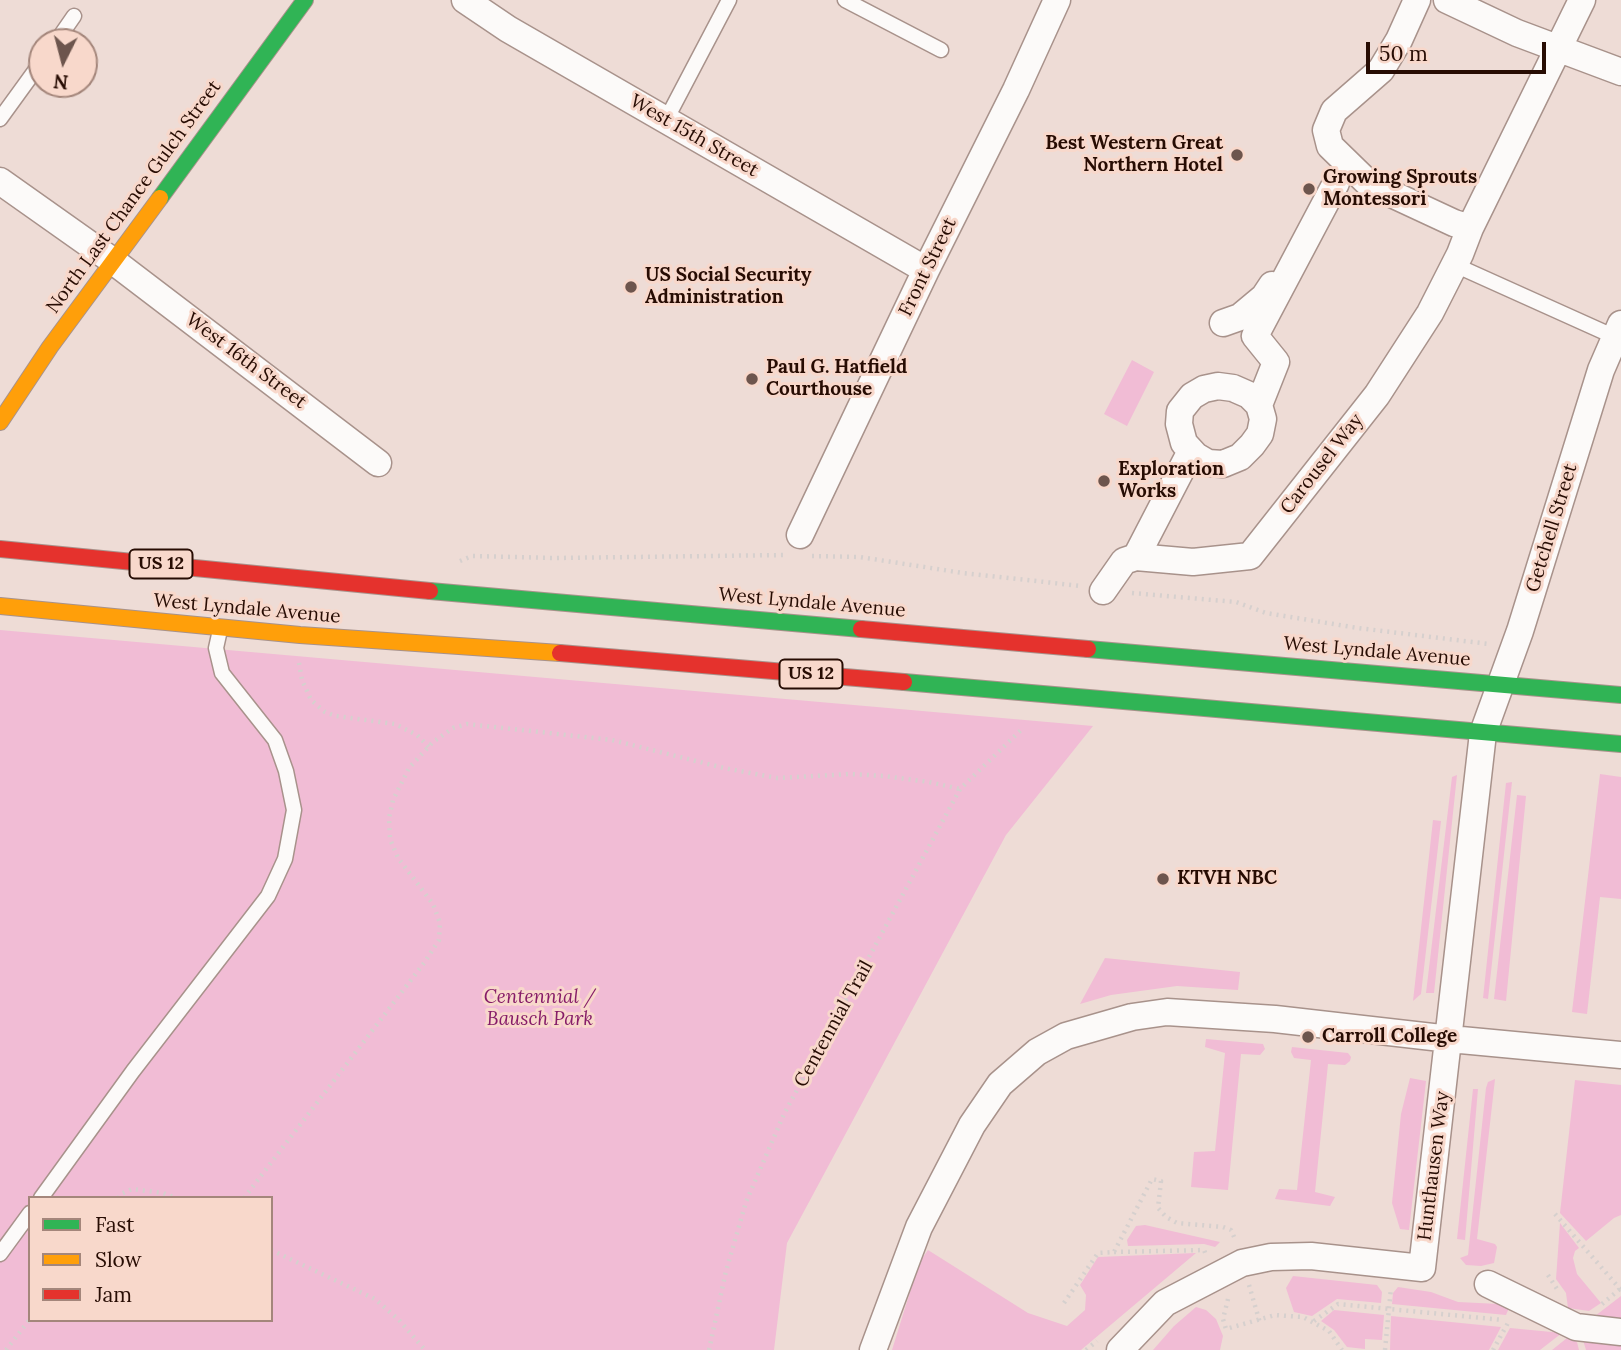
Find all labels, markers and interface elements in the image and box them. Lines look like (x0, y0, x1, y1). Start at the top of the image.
north arrow (28, 28, 98, 98)
scale bar (1369, 28, 1549, 72)
text: 50 m (1379, 40, 1428, 67)
street label: North Last Chance Gulch Street (42, 76, 226, 318)
street label: West 15th Street (626, 90, 762, 182)
place label: Best Western Great Northern Hotel (1045, 133, 1223, 177)
marker: Best Western Great Northern Hotel (1229, 147, 1245, 163)
place label: Growing Sprouts Montessori (1323, 167, 1477, 211)
marker: Growing Sprouts Montessori (1301, 181, 1317, 197)
street label: Front Street (894, 214, 962, 320)
place label: US Social Security Administration (645, 265, 812, 309)
marker: US Social Security Administration (623, 279, 639, 295)
street label: West 16th Street (181, 308, 311, 414)
place label: Paul G. Hatfield Courthouse (766, 357, 907, 401)
marker: Paul G. Hatfield Courthouse (744, 371, 760, 387)
street label: Carousel Way (1276, 409, 1368, 519)
place label: Exploration Works (1118, 459, 1224, 503)
street label: Getchell Street (1522, 461, 1582, 595)
marker: Exploration Works (1096, 473, 1112, 489)
road number: US 12 (130, 550, 192, 578)
street label: West Lyndale Avenue (717, 583, 907, 623)
street label: West Lyndale Avenue (152, 589, 342, 629)
street label: West Lyndale Avenue (1282, 632, 1472, 672)
road number: US 12 (780, 660, 842, 688)
place label: KTVH NBC (1177, 868, 1277, 890)
marker: KTVH NBC (1155, 871, 1171, 887)
street label: Centennial Trail (790, 957, 878, 1091)
park label: Centennial / Bausch Park (484, 987, 596, 1031)
place label: Carroll College (1322, 1026, 1457, 1048)
marker: Carroll College (1300, 1029, 1316, 1045)
street label: Hunthausen Way (1414, 1090, 1454, 1242)
legend (28, 1196, 273, 1322)
text: Fast (95, 1211, 134, 1238)
text: Slow (95, 1246, 142, 1273)
text: Jam (95, 1281, 132, 1308)

